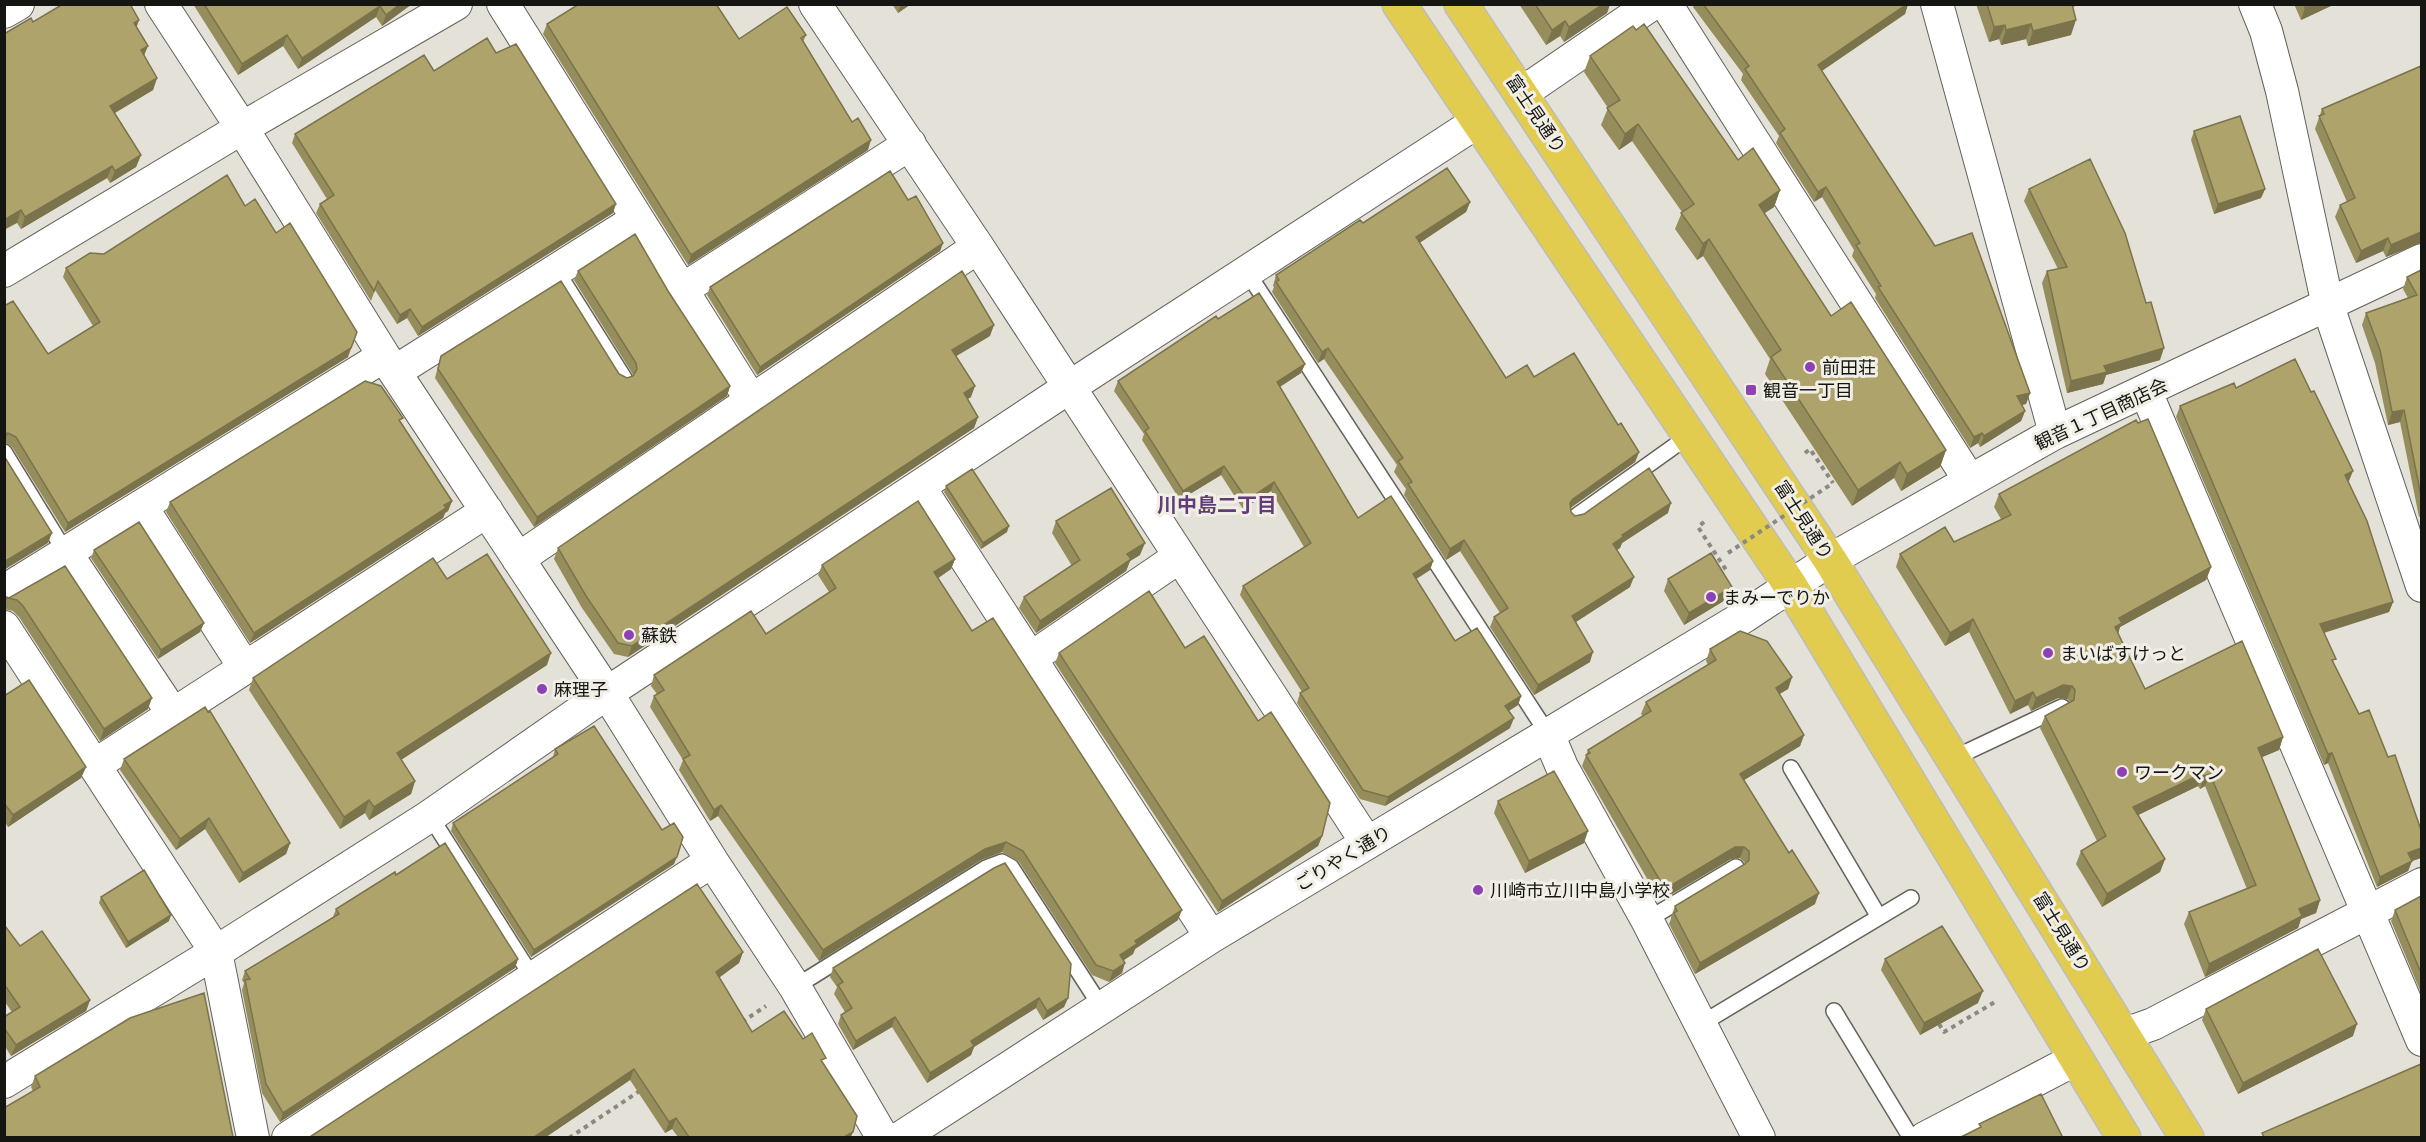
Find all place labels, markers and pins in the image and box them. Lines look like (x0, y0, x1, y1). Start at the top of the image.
place label: 前田荘 (1822, 357, 1876, 378)
marker: 前田荘 (1803, 360, 1817, 374)
place label: 観音一丁目 (1763, 380, 1853, 401)
marker: 観音一丁目 (1744, 383, 1758, 397)
place label: まみーでりか (1723, 587, 1830, 608)
marker: まみーでりか (1704, 590, 1718, 604)
place label: 蘇鉄 (641, 625, 677, 646)
marker: 蘇鉄 (622, 628, 636, 642)
place label: まいばすけっと (2060, 643, 2186, 664)
marker: まいばすけっと (2041, 646, 2055, 660)
place label: 麻理子 (554, 679, 608, 700)
marker: 麻理子 (535, 682, 549, 696)
place label: ワークマン (2134, 762, 2224, 783)
marker: ワークマン (2115, 765, 2129, 779)
place label: 川崎市立川中島小学校 (1490, 880, 1670, 901)
marker: 川崎市立川中島小学校 (1471, 883, 1485, 897)

